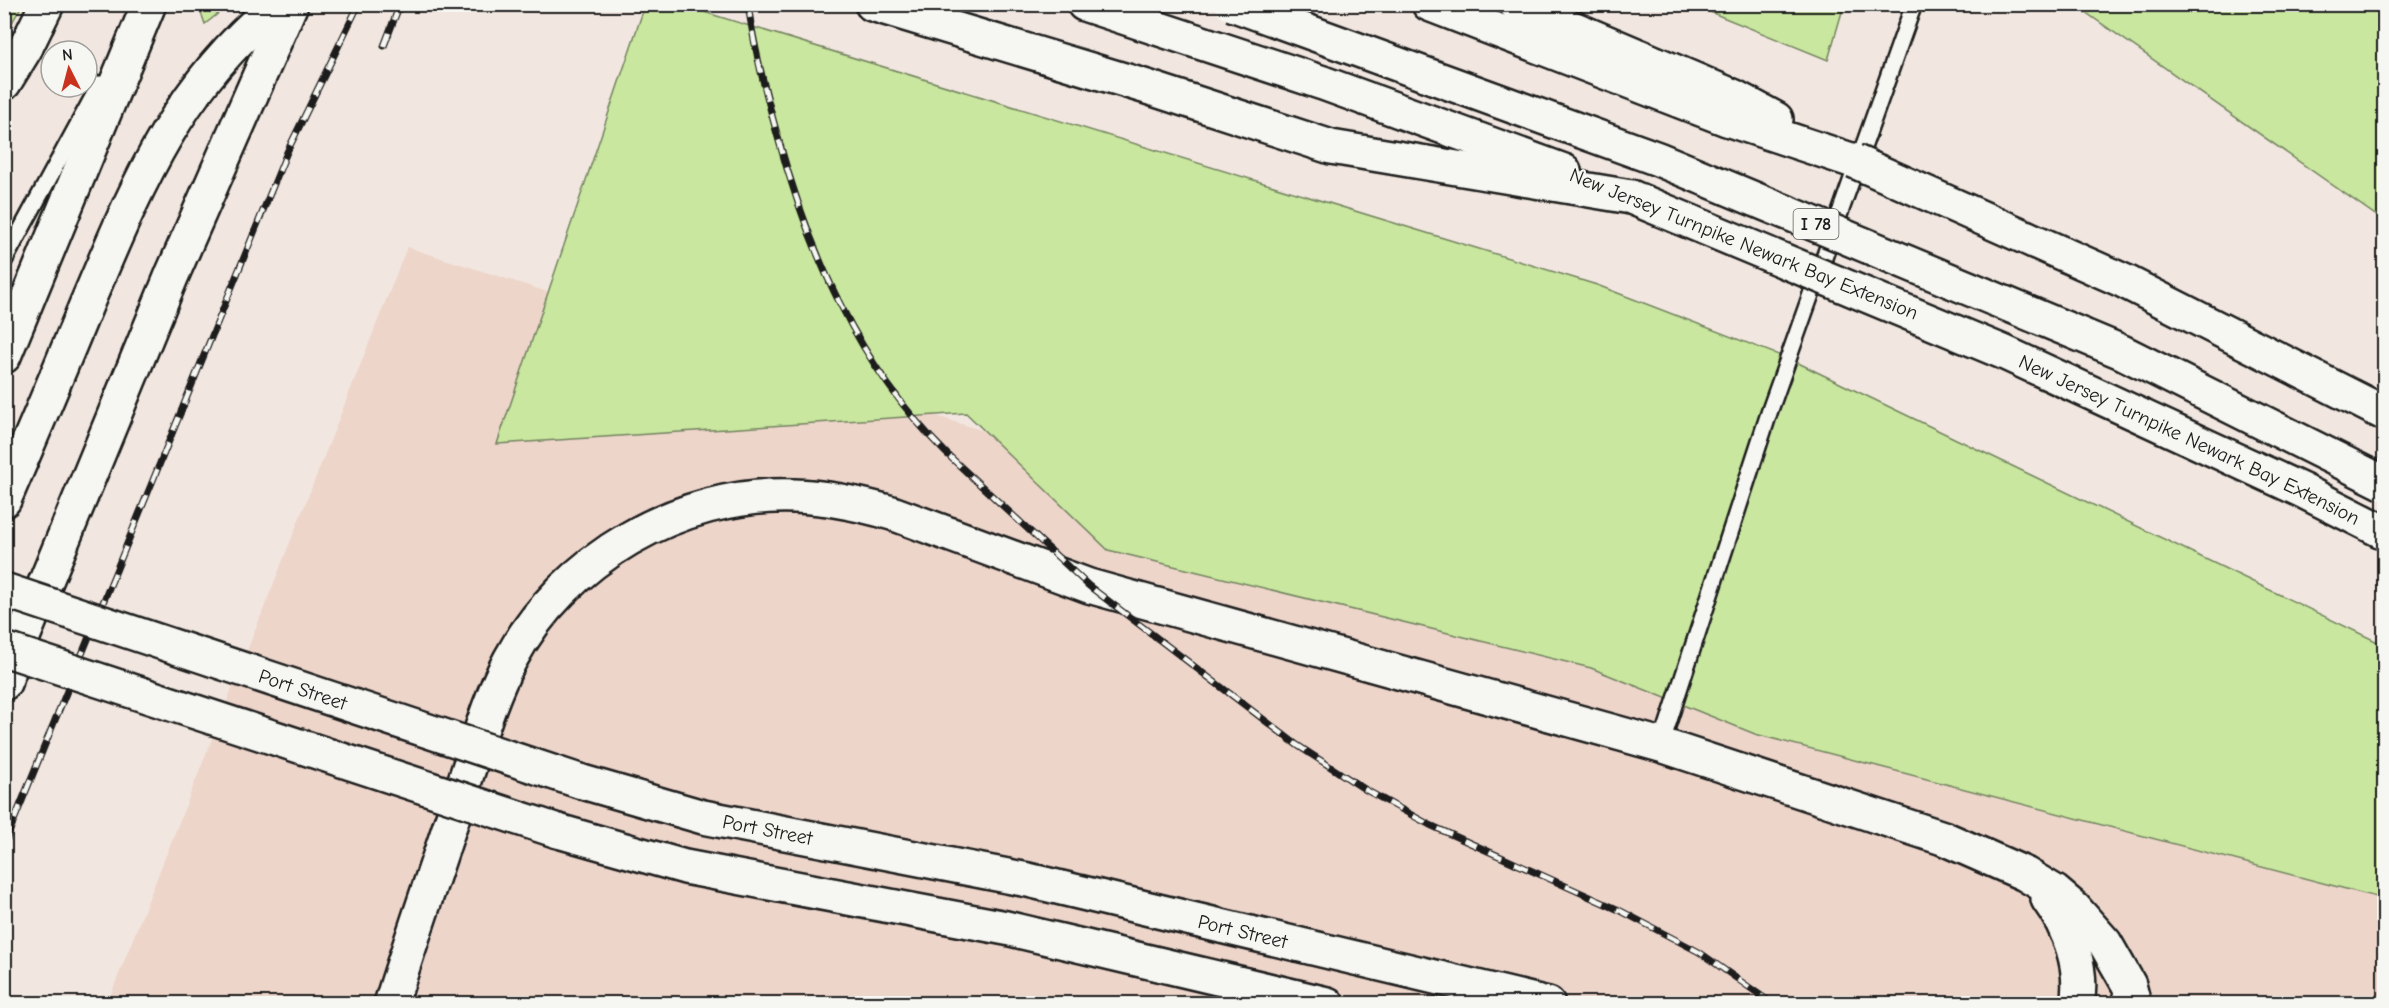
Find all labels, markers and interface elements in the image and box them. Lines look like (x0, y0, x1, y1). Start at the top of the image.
north arrow (39, 39, 99, 99)
text: N (61, 46, 74, 65)
street label: New Jersey Turnpike Newark Bay Extension (1566, 163, 1922, 325)
road number: I 78 (1794, 209, 1838, 239)
street label: New Jersey Turnpike Newark Bay Extension (2015, 350, 2364, 529)
street label: Port Street (256, 664, 351, 715)
street label: Port Street (721, 810, 816, 850)
street label: Port Street (1196, 909, 1291, 953)

